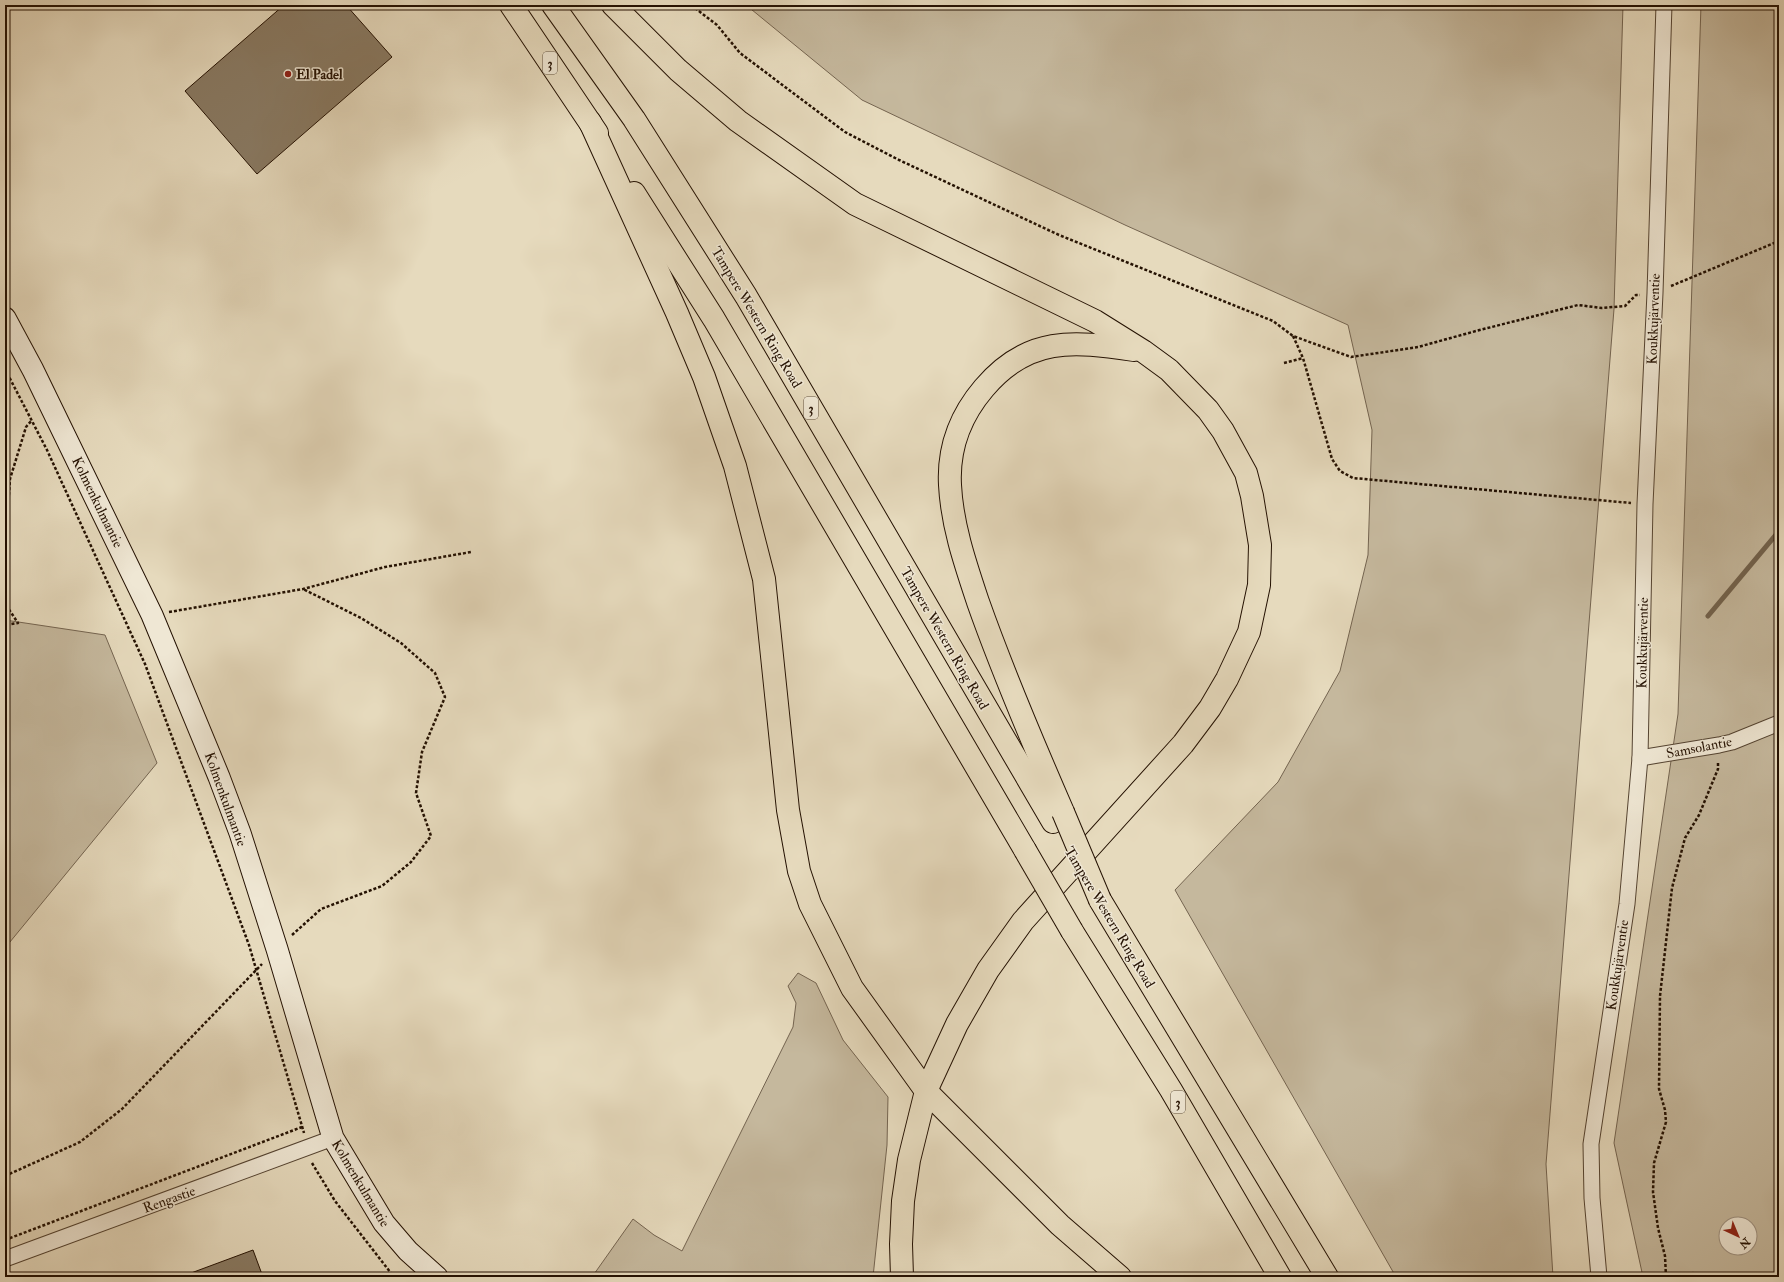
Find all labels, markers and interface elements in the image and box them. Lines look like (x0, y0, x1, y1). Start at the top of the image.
road number: 3 (543, 52, 557, 74)
place label: El Padel (296, 66, 343, 83)
marker: El Padel (283, 69, 293, 79)
street label: Tampere Western Ring Road (707, 244, 806, 392)
street label: Koukkujärventie (1643, 273, 1664, 365)
road number: 3 (804, 397, 818, 419)
street label: Kolmenkulmantie (68, 454, 127, 551)
street label: Tampere Western Ring Road (896, 564, 992, 713)
street label: Koukkujärventie (1633, 597, 1652, 689)
street label: Samsolantie (1665, 733, 1733, 762)
street label: Kolmenkulmantie (201, 750, 250, 849)
street label: Tampere Western Ring Road (1060, 844, 1159, 992)
street label: Koukkujärventie (1603, 919, 1632, 1011)
road number: 3 (1171, 1091, 1185, 1113)
street label: Kolmenkulmantie (328, 1136, 393, 1230)
street label: Rengastie (141, 1182, 198, 1217)
north arrow (1718, 1216, 1758, 1256)
text: N (1736, 1234, 1753, 1252)

